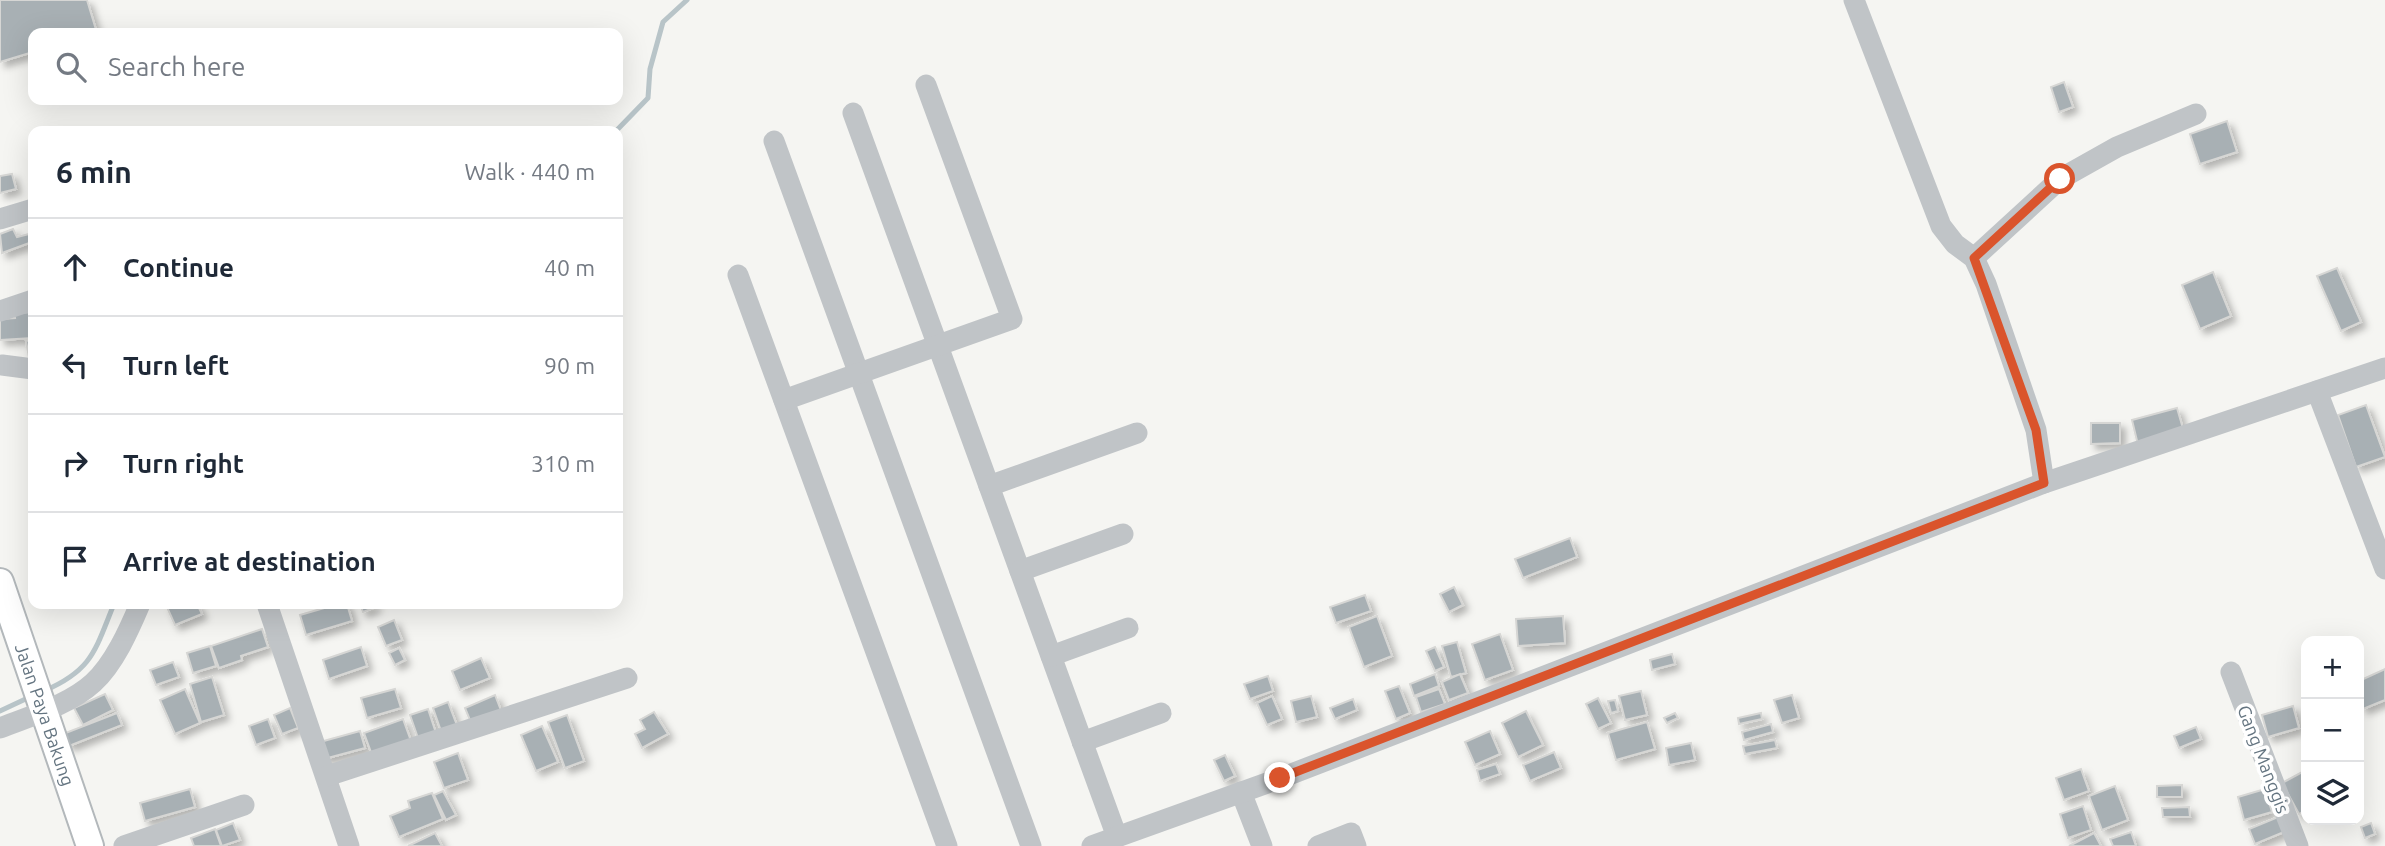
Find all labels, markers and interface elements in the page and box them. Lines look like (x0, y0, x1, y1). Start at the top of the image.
search box (28, 28, 623, 105)
icon: search (52, 48, 90, 86)
text: Search here (108, 52, 245, 81)
text: 6 min (56, 155, 132, 189)
text: Walk · 440 m (464, 159, 595, 184)
route start (2044, 163, 2075, 194)
icon: ahead (56, 248, 94, 286)
text: Continue (123, 253, 234, 282)
text: 40 m (544, 255, 595, 280)
icon: left (56, 346, 94, 384)
text: Turn left (123, 351, 229, 380)
text: 90 m (544, 353, 595, 378)
icon: right (56, 444, 94, 482)
text: Turn right (123, 449, 244, 478)
text: 310 m (531, 451, 595, 476)
icon: arrive (56, 542, 94, 580)
text: Arrive at destination (123, 547, 376, 576)
map controls (2301, 636, 2364, 825)
button: + (2301, 636, 2364, 699)
street label: Jalan Paya Bakung (12, 641, 79, 788)
button: − (2301, 699, 2364, 762)
street label: Gang Manggis (2234, 702, 2294, 816)
route end (1264, 762, 1295, 793)
button: layers (2301, 762, 2364, 825)

